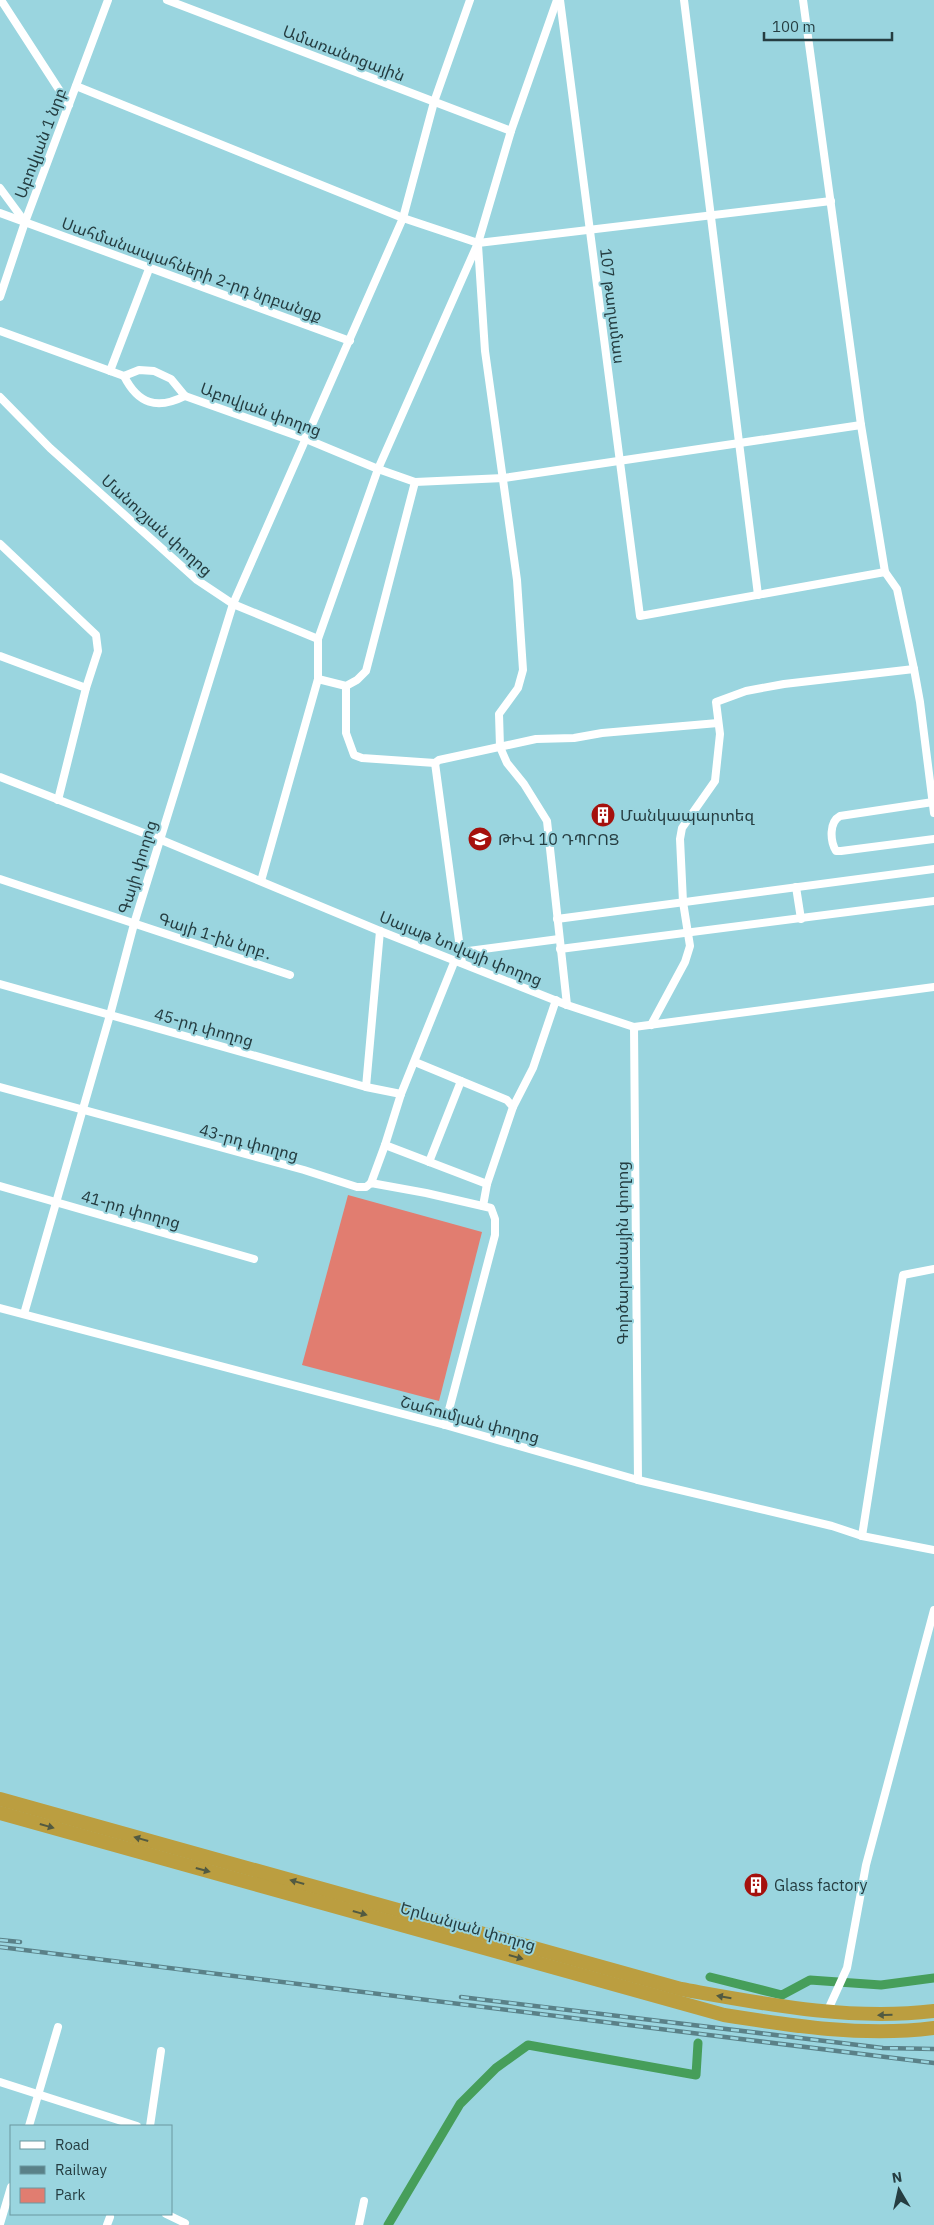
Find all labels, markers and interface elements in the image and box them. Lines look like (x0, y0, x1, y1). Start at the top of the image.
scale bar (764, 10, 892, 42)
text: 100 m (772, 17, 816, 36)
street label: Ամառանոցային (280, 21, 408, 85)
street label: Աբովյան 1 նրբ (10, 85, 70, 201)
street label: Սահմանապահների 2-րդ նրբանցք (59, 212, 325, 326)
street label: 107 թաղամաս (596, 247, 630, 365)
street label: Աբովյան փողոց (198, 378, 324, 440)
street label: Մանուշյան փողոց (97, 470, 217, 580)
building icon: Մանկապարտեզ (590, 802, 616, 828)
place label: Մանկապարտեզ (620, 805, 755, 825)
street label: Գայի փողոց (113, 818, 161, 916)
school or university icon: ԹԻՎ 10 ԴՊՐՈՑ (467, 826, 493, 852)
place label: ԹԻՎ 10 ԴՊՐՈՑ (498, 829, 620, 849)
street label: Սայաթ Նովայի փողոց (377, 906, 545, 990)
street label: Գայի 1-ին նրբ․ (156, 908, 276, 964)
street label: 45-րդ փողոց (152, 1003, 256, 1051)
street label: 43-րդ փողոց (197, 1119, 301, 1165)
street label: Գործարանային փողոց (612, 1161, 632, 1345)
street label: 41-րդ փողոց (79, 1185, 183, 1233)
street label: Շահումյան փողոց (398, 1391, 542, 1447)
one-way arrow (39, 1823, 54, 1831)
one-way arrow (133, 1834, 148, 1842)
one-way arrow (196, 1866, 211, 1874)
building icon: Glass factory (743, 1872, 769, 1898)
place label: Glass factory (774, 1875, 868, 1895)
one-way arrow (289, 1878, 304, 1886)
street label: Երևանյան փողոց (398, 1897, 538, 1955)
one-way arrow (353, 1909, 368, 1917)
one-way arrow (509, 1954, 524, 1962)
one-way arrow (717, 1993, 732, 2001)
one-way arrow (877, 2011, 893, 2019)
legend (10, 2125, 172, 2215)
text: Road (55, 2135, 90, 2154)
text: Railway (55, 2160, 108, 2179)
north arrow (874, 2165, 924, 2215)
text: N (891, 2167, 903, 2187)
text: Park (55, 2185, 85, 2204)

